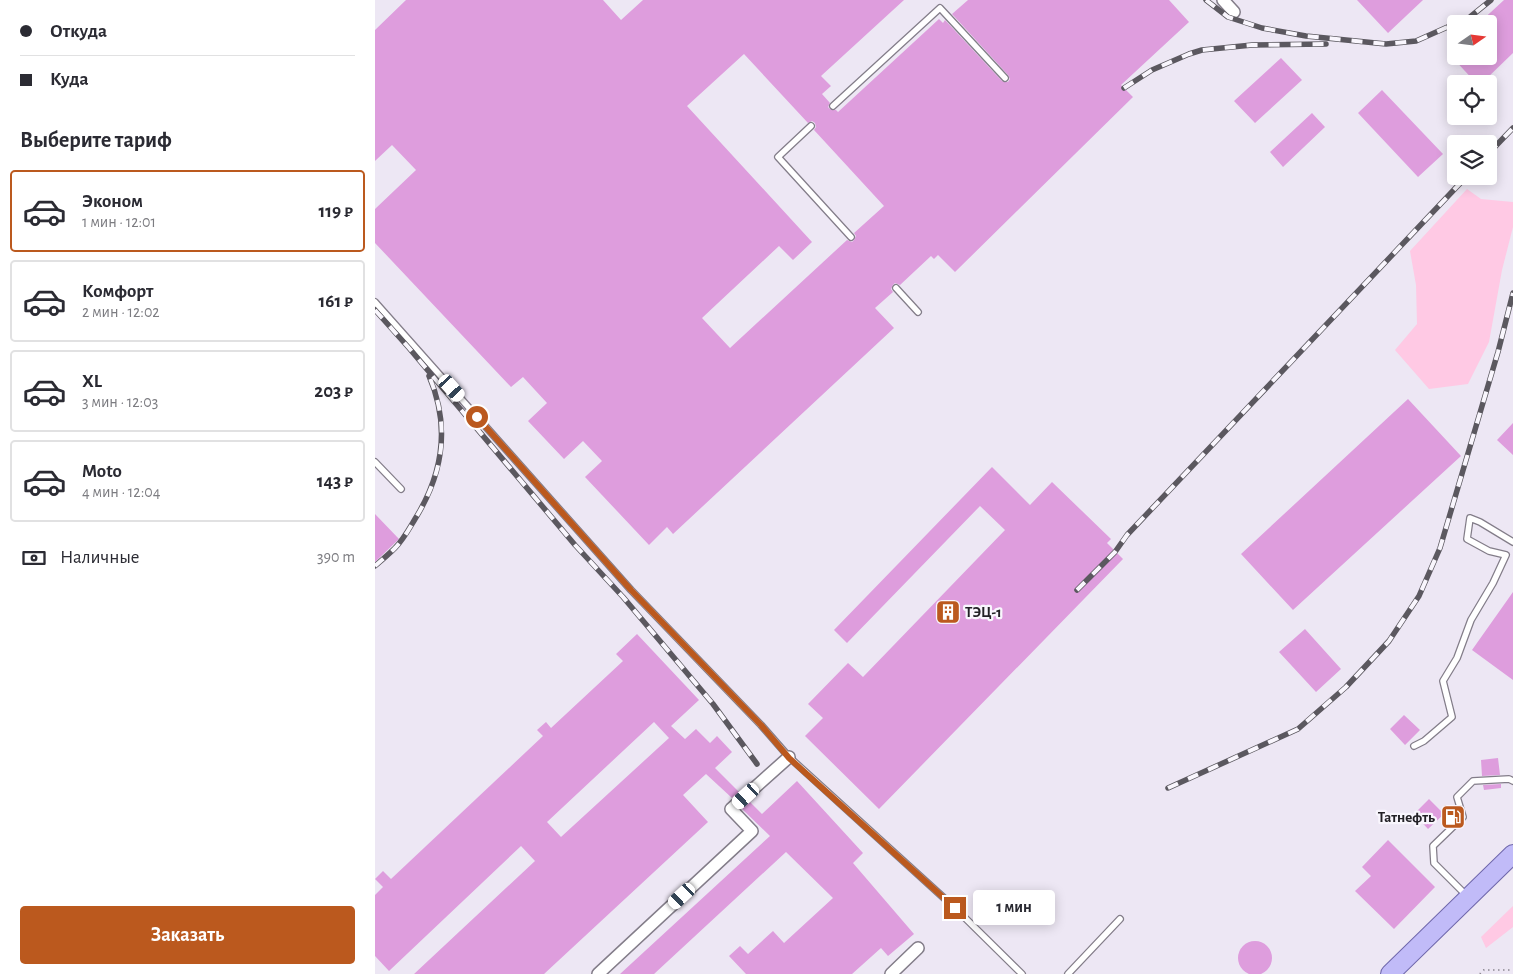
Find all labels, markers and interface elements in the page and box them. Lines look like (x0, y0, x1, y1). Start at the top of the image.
north arrow (1447, 15, 1497, 65)
map controls (1447, 15, 1497, 185)
text: Откуда (50, 22, 107, 41)
text: Куда (50, 70, 89, 89)
button: locate (1447, 75, 1497, 125)
text: Выберите тариф (20, 129, 172, 151)
button: layers (1447, 135, 1497, 185)
icon: car (22, 189, 67, 234)
text: Эконом (82, 192, 143, 211)
text: 119 ₽ (318, 202, 353, 221)
text: 1 мин · 12:01 (82, 214, 156, 230)
icon: car (22, 279, 67, 324)
text: Комфорт (82, 282, 153, 301)
text: 161 ₽ (318, 292, 353, 311)
text: 2 мин · 12:02 (82, 304, 160, 320)
icon: car (22, 369, 67, 414)
text: XL (82, 372, 102, 391)
car (436, 372, 467, 404)
text: 203 ₽ (314, 382, 353, 401)
text: 3 мин · 12:03 (82, 394, 158, 410)
route start (466, 406, 488, 428)
icon: car (22, 459, 67, 504)
text: Moto (82, 462, 122, 481)
text: 143 ₽ (317, 472, 353, 491)
text: 4 мин · 12:04 (82, 484, 160, 500)
icon: cash (20, 544, 48, 572)
text: Наличные (60, 548, 140, 567)
text: 390 m (317, 549, 355, 565)
building icon: ТЭЦ-1 (935, 599, 961, 625)
place label: ТЭЦ-1 (965, 605, 1002, 620)
car (729, 780, 762, 812)
fuel station icon: Татнефть (1440, 804, 1466, 830)
place label: Татнефть (1378, 810, 1435, 825)
car (665, 880, 698, 912)
callout: 1 мин (973, 890, 1055, 926)
route end (944, 897, 966, 919)
text: 1 мин (996, 899, 1032, 915)
button: Заказать (20, 906, 355, 964)

